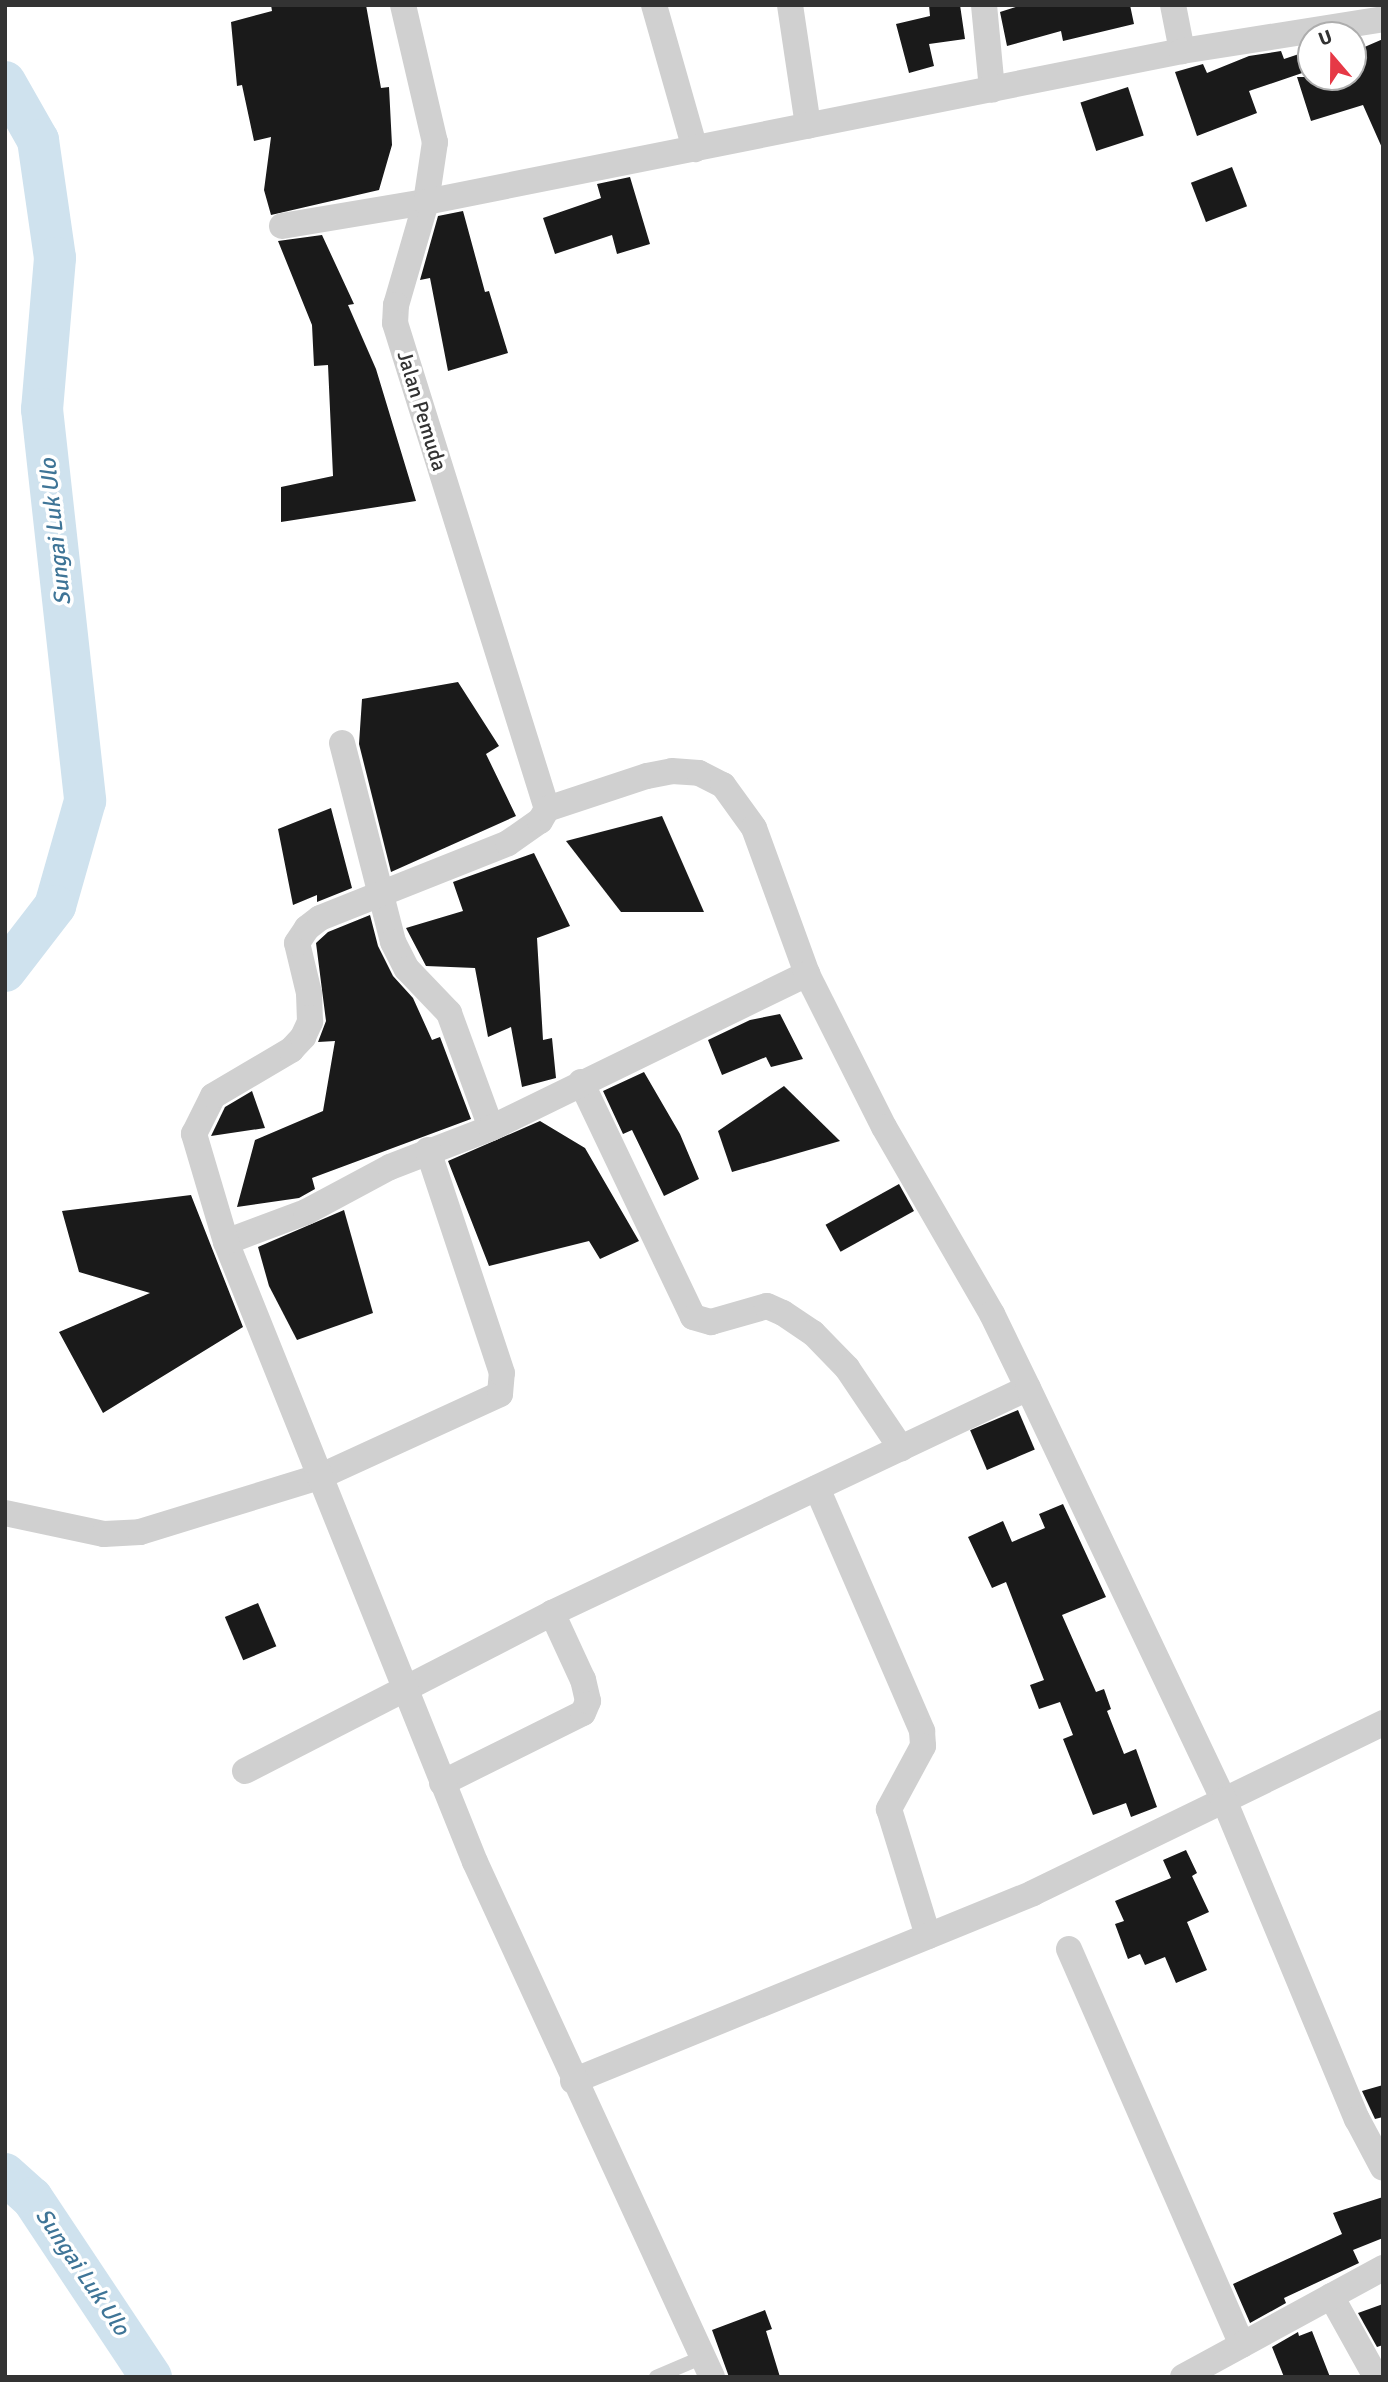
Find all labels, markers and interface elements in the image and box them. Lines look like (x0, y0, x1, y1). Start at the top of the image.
north arrow (1297, 21, 1367, 91)
text: U (1315, 25, 1336, 52)
street label: Jalan Pemuda (392, 348, 452, 474)
water label: Sungai Luk Ulo (35, 457, 77, 607)
water label: Sungai Luk Ulo (29, 2203, 135, 2341)

